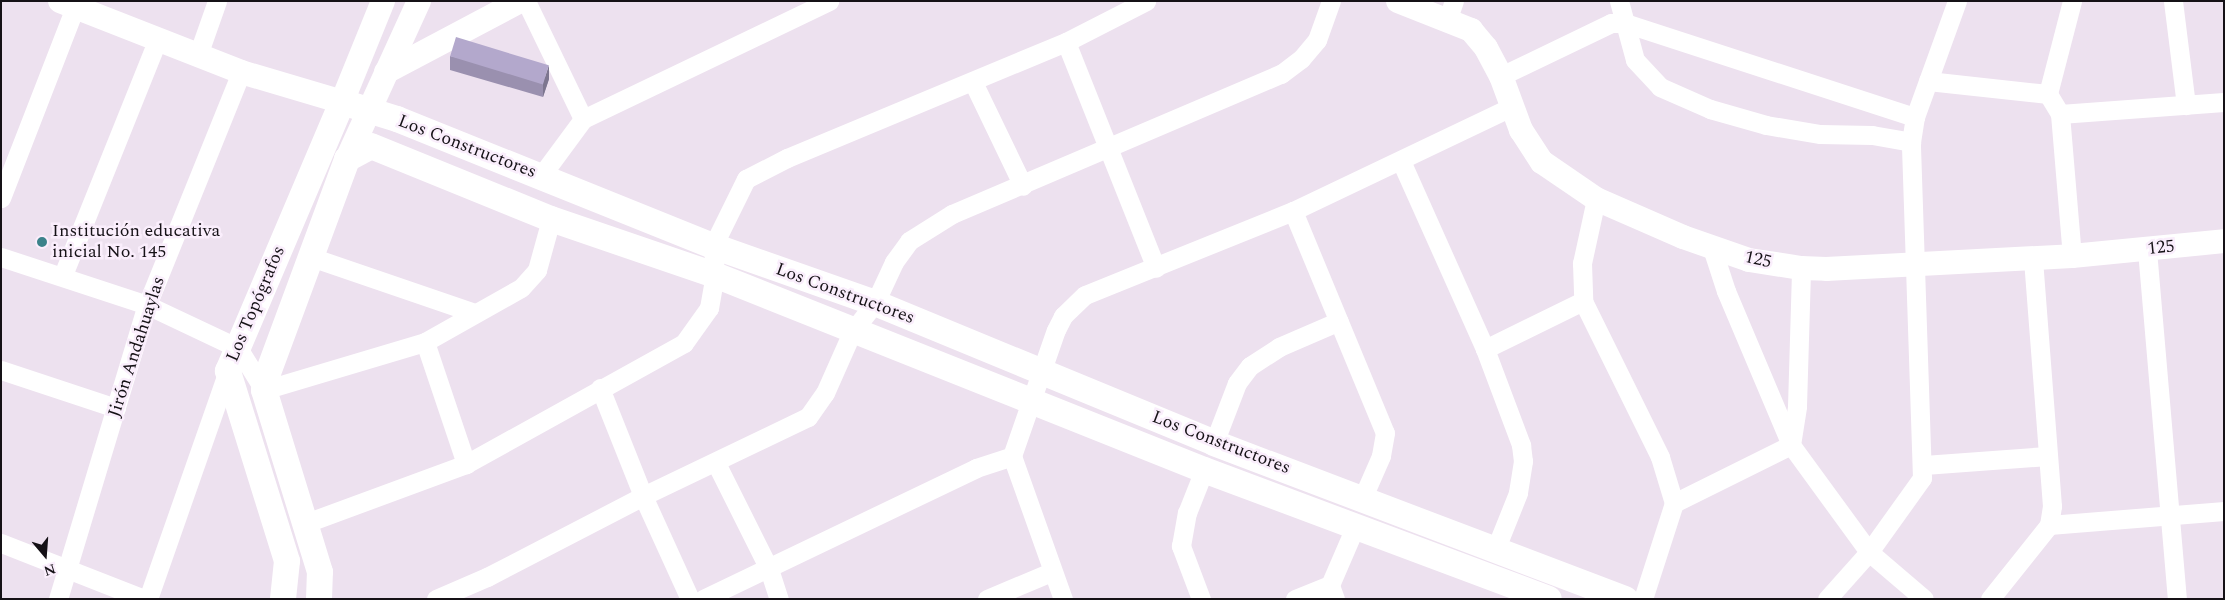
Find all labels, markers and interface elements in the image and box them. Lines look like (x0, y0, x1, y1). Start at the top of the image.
street label: Los Constructores (395, 111, 539, 183)
place label: Institución educativa inicial No. 145 (52, 221, 220, 264)
marker: Institución educativa inicial No. 145 (36, 236, 48, 248)
street label: 125 (2146, 236, 2176, 260)
street label: Los Topógrafos (222, 243, 290, 365)
street label: 125 (1742, 246, 1774, 274)
street label: Los Constructores (773, 259, 917, 329)
street label: Jirón Andahuaylas (104, 274, 170, 420)
street label: Los Constructores (1149, 407, 1293, 479)
north arrow (20, 530, 70, 580)
text: N (41, 558, 58, 581)

